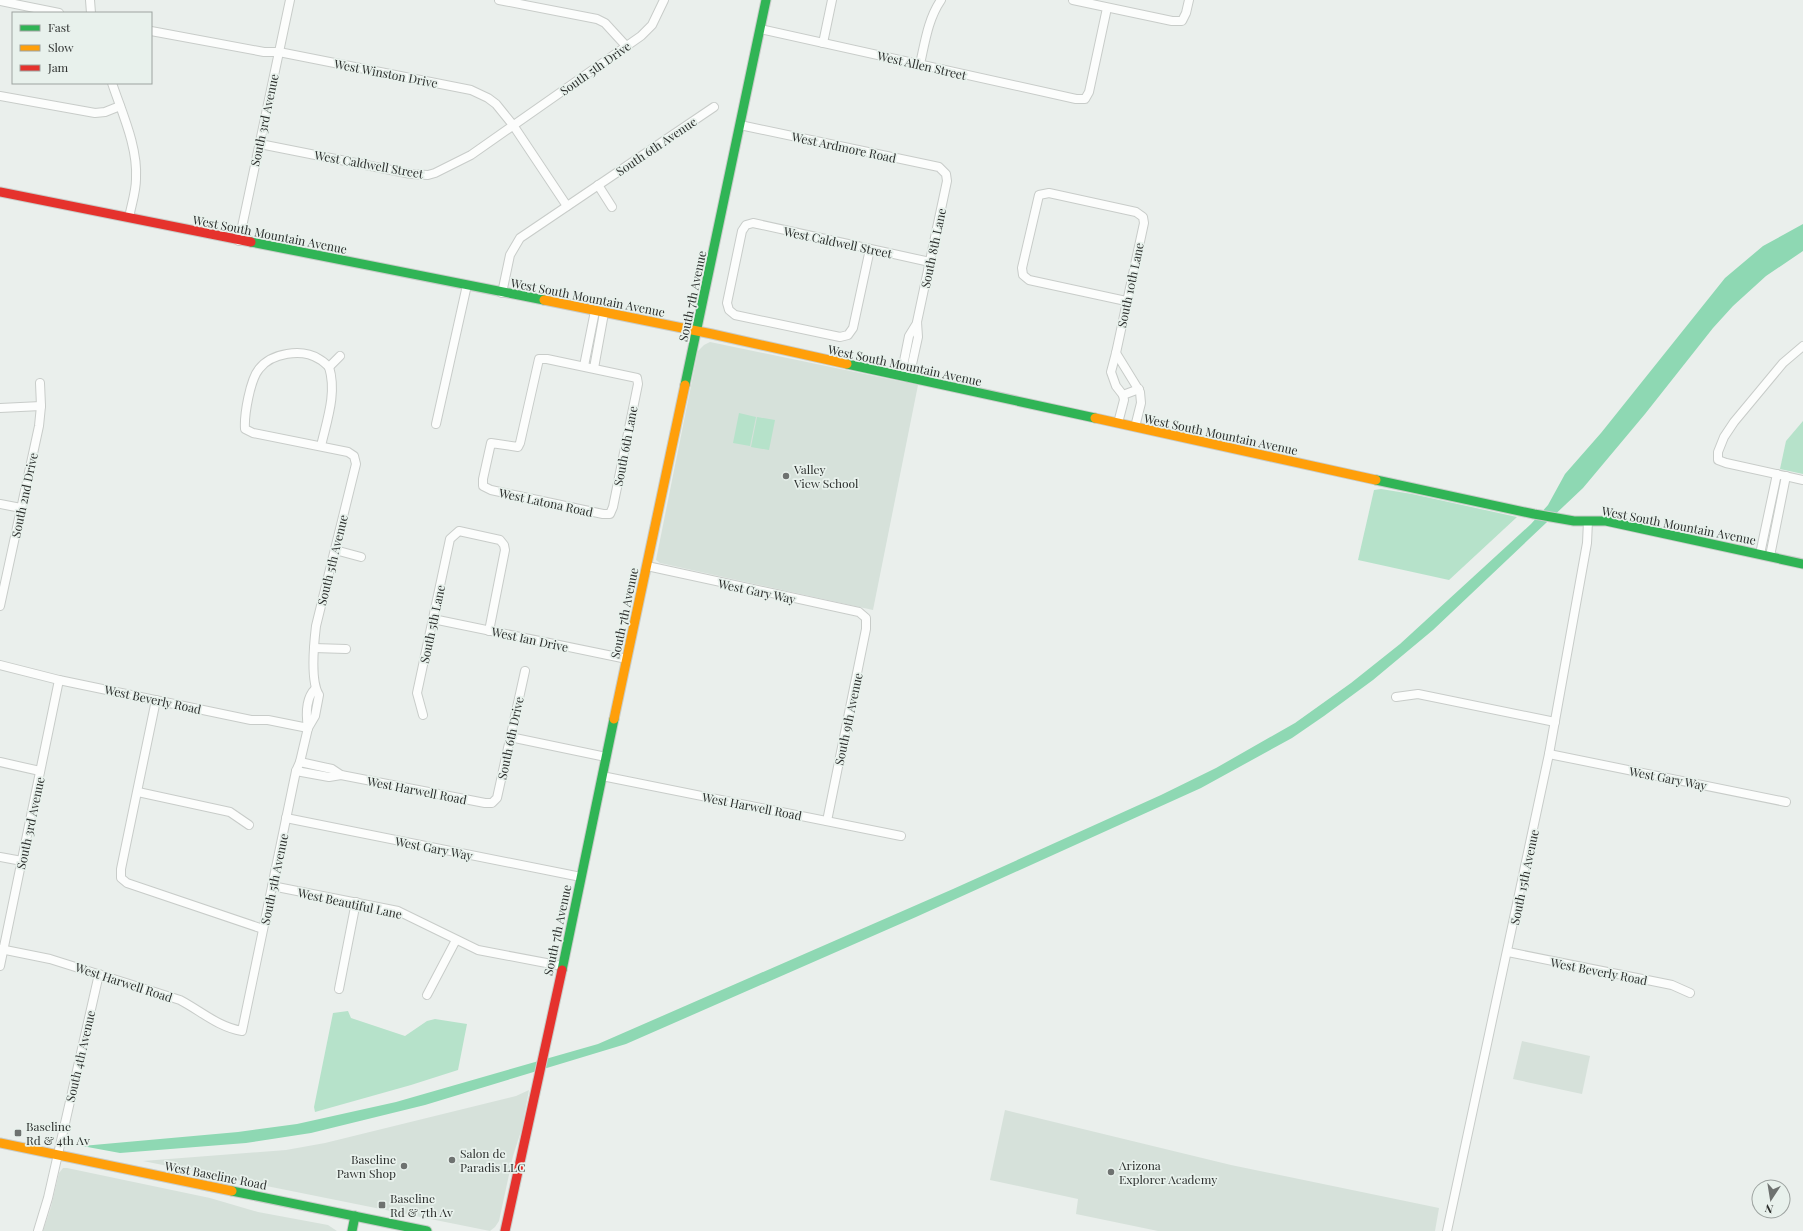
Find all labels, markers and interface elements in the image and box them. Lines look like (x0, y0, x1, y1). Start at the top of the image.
legend (12, 12, 152, 84)
text: Fast (48, 19, 71, 35)
street label: South 5th Drive (556, 38, 634, 98)
text: Slow (48, 39, 74, 55)
street label: West Allen Street (875, 47, 969, 83)
street label: West Winston Drive (332, 55, 439, 91)
text: Jam (47, 59, 69, 75)
street label: South 3rd Avenue (246, 72, 282, 168)
street label: South 6th Avenue (613, 113, 699, 179)
street label: West Ardmore Road (789, 128, 898, 166)
street label: West Caldwell Street (312, 146, 425, 182)
street label: South 8th Lane (917, 207, 949, 289)
street label: West South Mountain Avenue (191, 211, 349, 257)
street label: West Caldwell Street (781, 223, 894, 261)
street label: South 10th Lane (1113, 241, 1147, 329)
street label: South 7th Avenue (675, 249, 709, 343)
street label: West South Mountain Avenue (509, 274, 667, 320)
street label: West South Mountain Avenue (826, 341, 983, 389)
street label: South 6th Lane (609, 405, 641, 487)
street label: West South Mountain Avenue (1142, 410, 1299, 458)
street label: South 2nd Drive (7, 451, 41, 539)
place label: Valley View School (793, 461, 859, 491)
marker: Valley View School (781, 471, 791, 481)
street label: West Latona Road (497, 484, 594, 520)
street label: West South Mountain Avenue (1600, 502, 1758, 548)
street label: South 5th Avenue (313, 513, 351, 607)
street label: South 7th Avenue (607, 566, 641, 660)
street label: West Gary Way (716, 575, 797, 607)
street label: South 5th Lane (416, 583, 448, 665)
street label: West Ian Drive (489, 623, 570, 655)
street label: South 9th Avenue (830, 671, 866, 767)
street label: West Beverly Road (102, 681, 203, 717)
street label: South 6th Drive (493, 695, 527, 781)
street label: West Gary Way (1627, 762, 1708, 793)
street label: West Harwell Road (365, 772, 468, 808)
street label: South 3rd Avenue (12, 775, 48, 871)
street label: West Harwell Road (700, 788, 803, 824)
street label: South 15th Avenue (1506, 828, 1542, 926)
street label: South 5th Avenue (257, 832, 291, 926)
street label: West Gary Way (393, 832, 474, 863)
street label: South 7th Avenue (540, 883, 574, 977)
street label: West Beautiful Lane (295, 884, 404, 922)
street label: West Beverly Road (1548, 954, 1649, 988)
street label: West Harwell Road (72, 958, 175, 1005)
street label: South 4th Avenue (62, 1009, 98, 1103)
place label: Baseline Rd & 4th Av (26, 1118, 90, 1148)
marker: Baseline Rd & 4th Av (13, 1128, 23, 1138)
place label: Salon de Paradis LLC (460, 1145, 525, 1175)
place label: Baseline Pawn Shop (337, 1151, 396, 1181)
marker: Salon de Paradis LLC (447, 1155, 457, 1165)
street label: West Baseline Road (163, 1157, 269, 1193)
place label: Arizona Explorer Academy (1118, 1157, 1217, 1187)
marker: Baseline Pawn Shop (399, 1161, 409, 1171)
marker: Arizona Explorer Academy (1106, 1167, 1116, 1177)
north arrow (1751, 1179, 1791, 1219)
place label: Baseline Rd & 7th Av (390, 1190, 453, 1220)
marker: Baseline Rd & 7th Av (377, 1200, 387, 1210)
text: N (1763, 1201, 1774, 1217)

